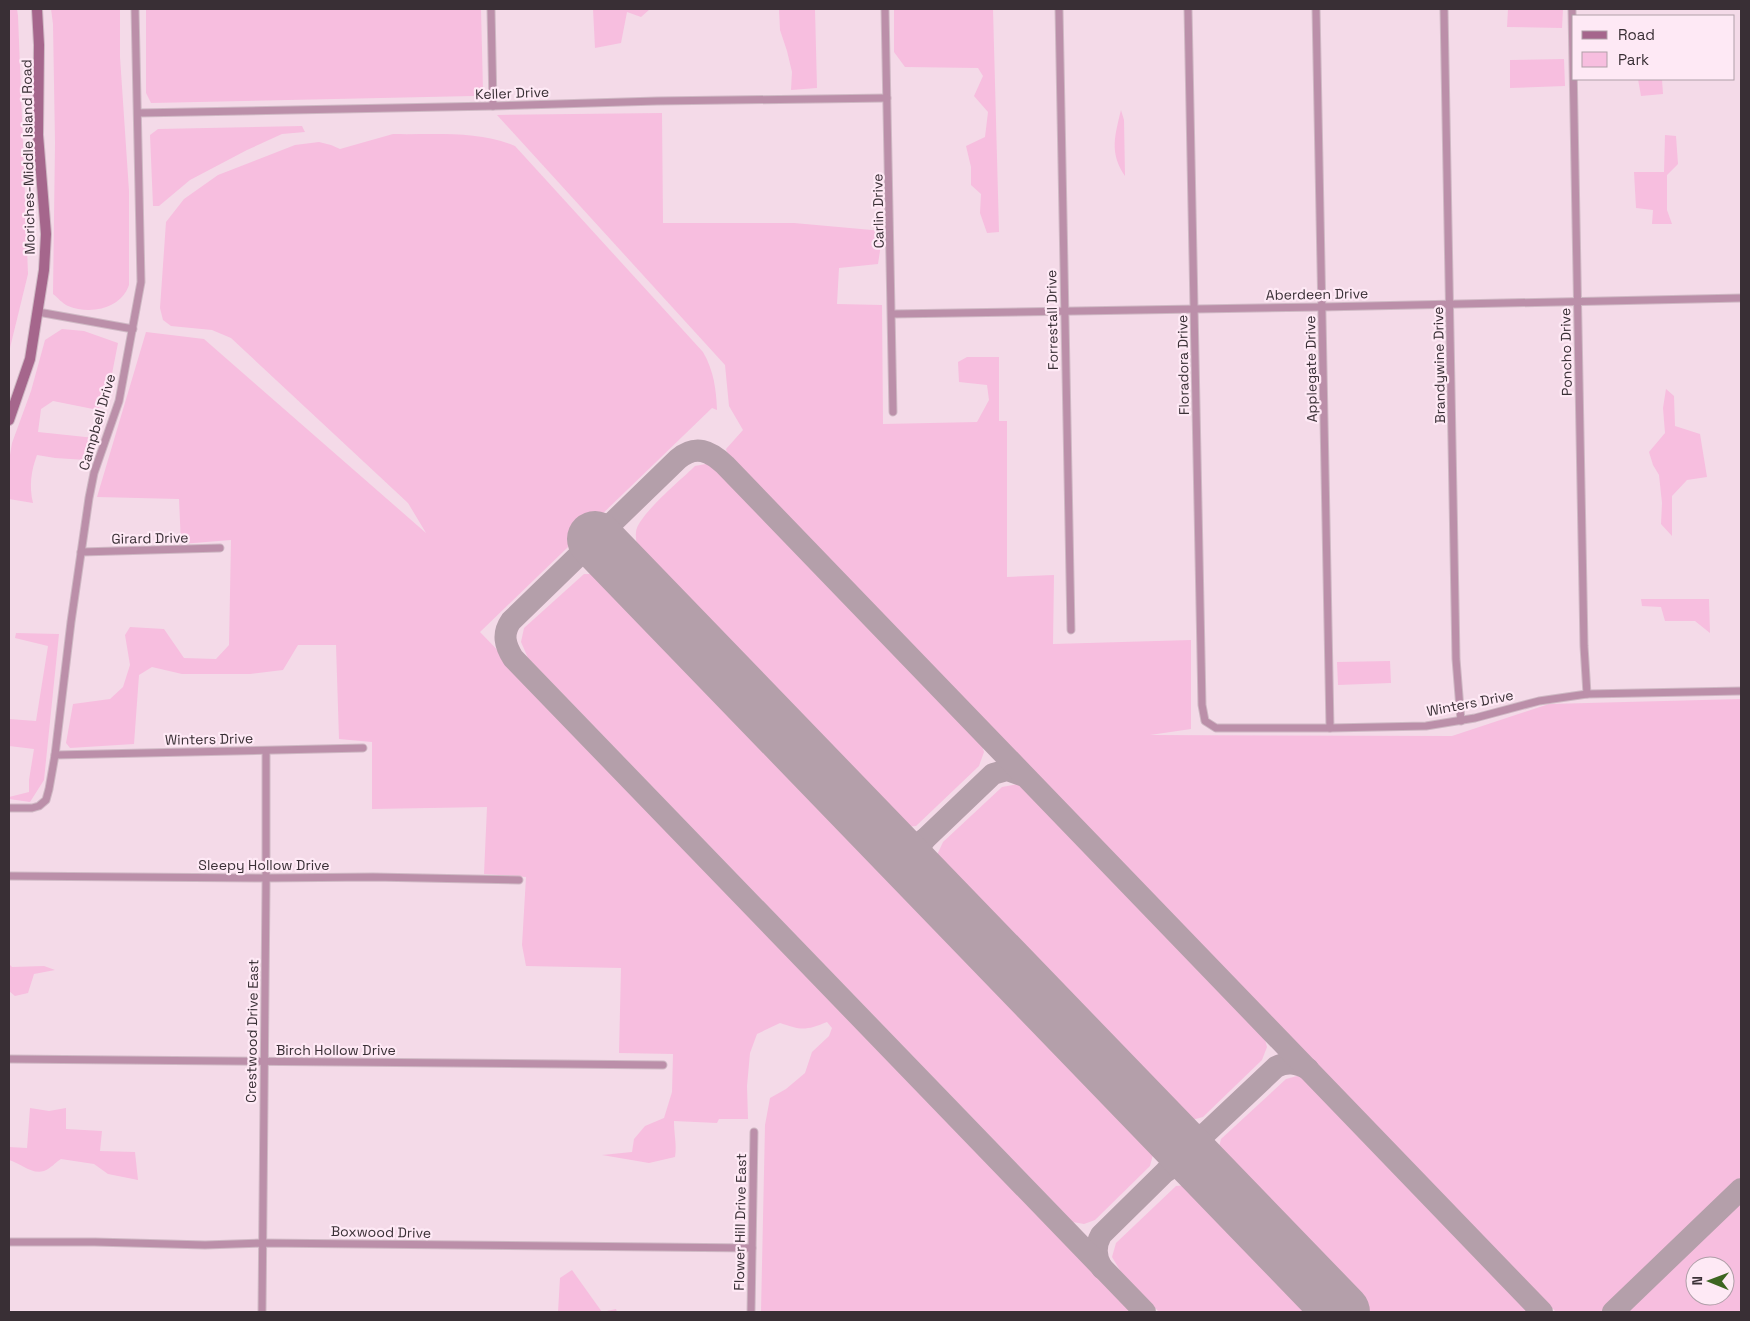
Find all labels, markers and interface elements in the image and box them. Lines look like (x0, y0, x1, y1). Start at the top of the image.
legend (1572, 15, 1735, 80)
text: Road (1618, 25, 1655, 44)
text: Park (1618, 50, 1649, 69)
street label: Moriches-Middle Island Road (17, 59, 39, 255)
street label: Keller Drive (475, 83, 549, 103)
street label: Carlin Drive (868, 173, 888, 249)
street label: Forrestall Drive (1042, 270, 1062, 370)
street label: Aberdeen Drive (1266, 284, 1368, 304)
street label: Brandywine Drive (1429, 306, 1449, 424)
street label: Poncho Drive (1556, 308, 1576, 396)
street label: Floradora Drive (1173, 315, 1193, 415)
street label: Applegate Drive (1301, 315, 1321, 423)
street label: Campbell Drive (75, 372, 119, 472)
street label: Girard Drive (111, 528, 189, 548)
street label: Winters Drive (1425, 686, 1515, 720)
street label: Winters Drive (165, 729, 253, 749)
street label: Sleepy Hollow Drive (198, 856, 330, 874)
street label: Crestwood Drive East (242, 959, 262, 1103)
street label: Birch Hollow Drive (276, 1041, 396, 1059)
street label: Flower Hill Drive East (730, 1153, 750, 1291)
street label: Boxwood Drive (331, 1222, 431, 1242)
north arrow (1685, 1256, 1735, 1306)
text: N (1688, 1276, 1706, 1286)

